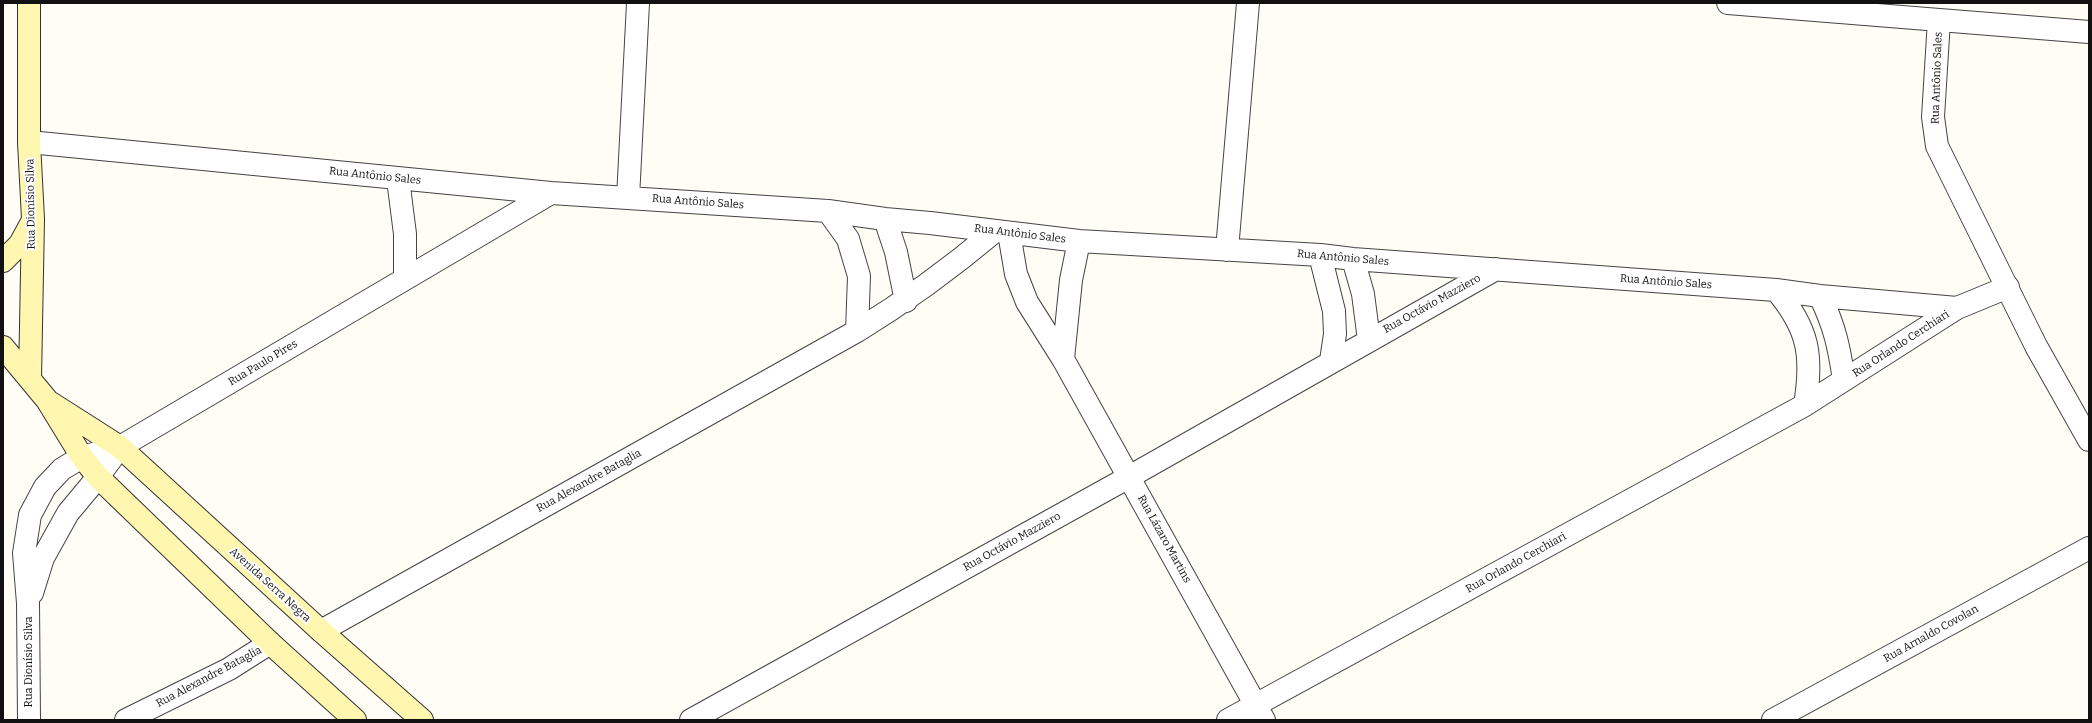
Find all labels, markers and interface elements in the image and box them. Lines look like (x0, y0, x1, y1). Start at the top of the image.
street label: Rua Antônio Sales (1929, 32, 1945, 124)
street label: Rua Dionísio Silva (24, 158, 38, 250)
street label: Rua Antônio Sales (328, 165, 422, 187)
street label: Rua Antônio Sales (651, 192, 745, 212)
street label: Rua Antônio Sales (973, 222, 1067, 246)
street label: Rua Antônio Sales (1296, 247, 1390, 269)
street label: Rua Octávio Mazziero (1381, 272, 1483, 336)
street label: Rua Antônio Sales (1619, 272, 1713, 292)
street label: Rua Orlando Cerchiari (1850, 308, 1952, 380)
street label: Rua Paulo Pires (226, 337, 300, 389)
street label: Rua Alexandre Bataglia (534, 447, 644, 515)
street label: Rua Lázaro Martins (1134, 493, 1194, 585)
street label: Rua Octávio Mazziero (961, 510, 1063, 574)
street label: Rua Orlando Cerchiari (1464, 530, 1568, 596)
street label: Avenida Serra Negra (227, 545, 313, 625)
street label: Rua Arnaldo Covolan (1881, 602, 1981, 666)
street label: Rua Dionísio Silva (22, 617, 36, 707)
street label: Rua Alexandre Bataglia (154, 644, 264, 710)

